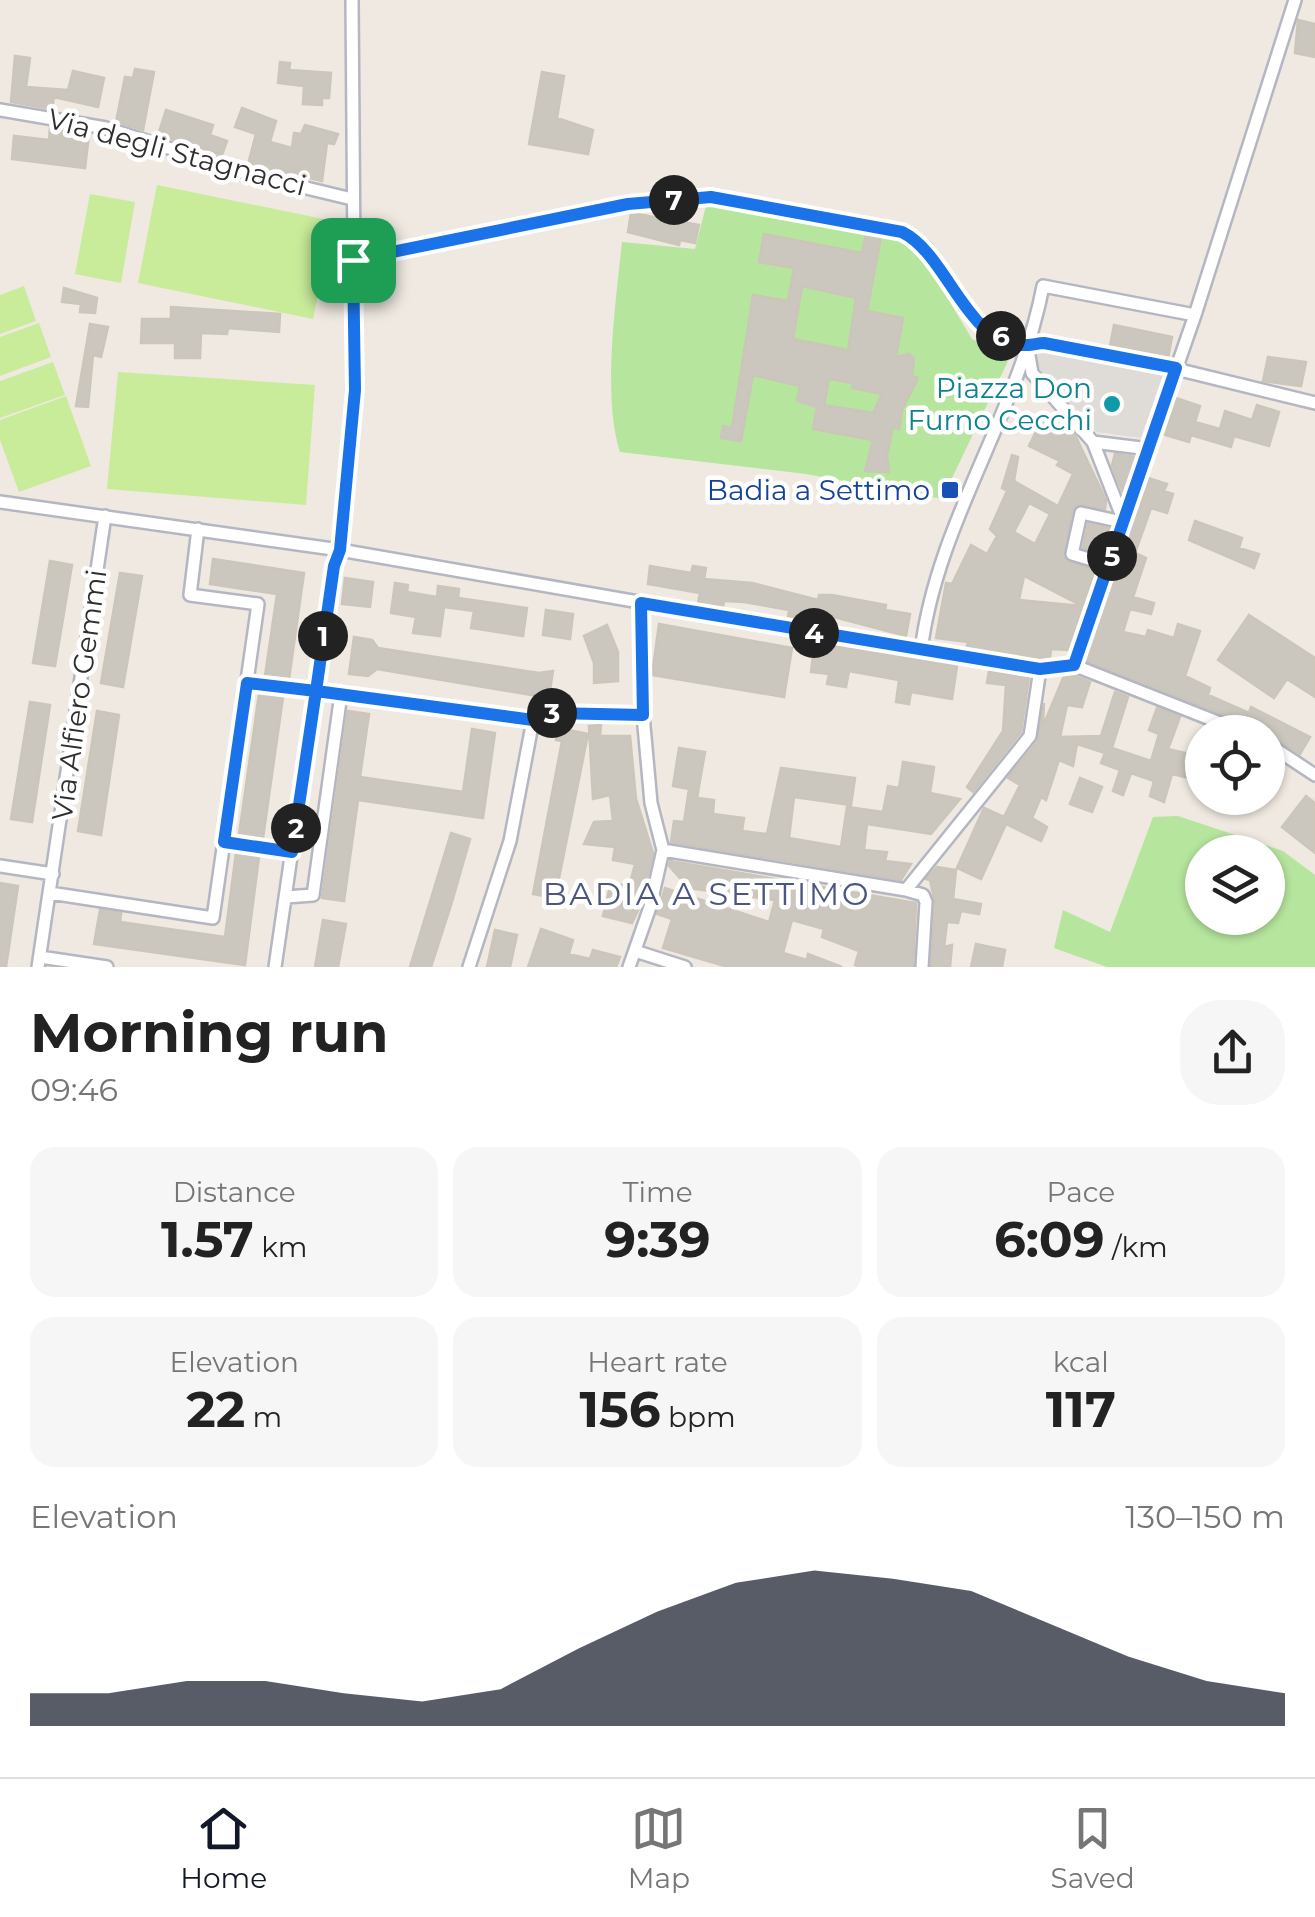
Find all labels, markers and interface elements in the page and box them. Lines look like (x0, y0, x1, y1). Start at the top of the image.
street label: Via degli Stagnacci (44, 101, 310, 203)
pin: 7 (649, 175, 699, 225)
text: 7 (665, 183, 683, 217)
pin (311, 218, 396, 303)
icon: arrive (326, 233, 381, 288)
pin: 6 (976, 311, 1026, 361)
text: 6 (992, 319, 1010, 353)
place label: Piazza Don Furno Cecchi (907, 371, 1092, 437)
marker: Piazza Don Furno Cecchi (1101, 393, 1123, 415)
place label: Badia a Settimo (707, 473, 930, 507)
marker: Badia a Settimo (939, 479, 961, 501)
pin: 5 (1087, 531, 1137, 581)
text: 5 (1104, 539, 1120, 573)
street label: Via Alfiero Gemmi (45, 567, 113, 823)
pin: 4 (789, 608, 839, 658)
pin: 1 (298, 611, 348, 661)
text: 4 (804, 616, 824, 650)
text: 1 (318, 619, 328, 653)
pin: 3 (527, 688, 577, 738)
text: 3 (544, 696, 560, 730)
map controls (1185, 715, 1285, 935)
button: locate (1185, 715, 1285, 815)
pin: 2 (271, 803, 321, 853)
text: 2 (288, 811, 304, 845)
button: layers (1185, 835, 1285, 935)
district label: BADIA A SETTIMO (543, 874, 871, 913)
text: Morning run (30, 999, 388, 1066)
button: share (1180, 1000, 1285, 1105)
text: 09:46 (30, 1070, 118, 1109)
text: Distance (173, 1175, 296, 1209)
text: Time (622, 1175, 693, 1209)
text: Pace (1047, 1175, 1115, 1209)
text: 1.57 (161, 1209, 254, 1270)
text: 9:39 (604, 1209, 711, 1270)
text: 6:09 (994, 1209, 1105, 1270)
text: km (254, 1230, 307, 1264)
text: /km (1105, 1230, 1168, 1264)
text: Elevation (169, 1345, 299, 1379)
text: Heart rate (587, 1345, 728, 1379)
text: kcal (1053, 1345, 1109, 1379)
text: 22 (186, 1379, 245, 1440)
text: 156 (579, 1379, 661, 1440)
text: 117 (1046, 1379, 1116, 1440)
text: m (245, 1400, 282, 1434)
text: bpm (661, 1400, 736, 1434)
text: Elevation (30, 1497, 178, 1536)
text: 130–150 m (1125, 1497, 1285, 1536)
tab: Home (180, 1801, 267, 1895)
tab: Map (628, 1801, 690, 1895)
tab: Saved (1051, 1801, 1135, 1895)

